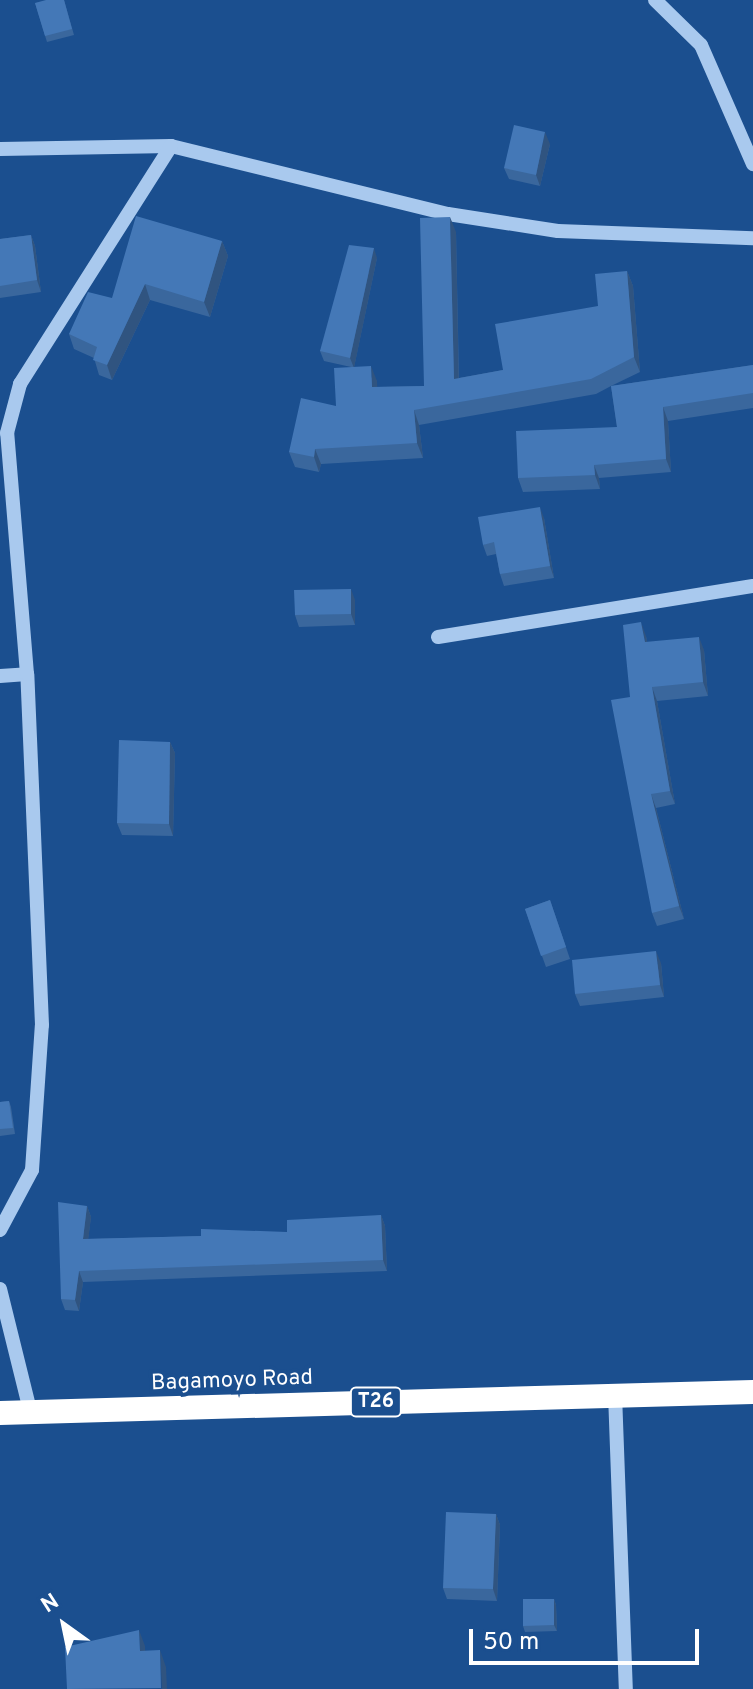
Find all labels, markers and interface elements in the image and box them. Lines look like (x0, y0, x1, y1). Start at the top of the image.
street label: Bagamoyo Road (151, 1365, 313, 1397)
road number: T26 (348, 1386, 404, 1418)
north arrow (24, 1585, 104, 1665)
text: N (37, 1589, 65, 1620)
scale bar (473, 1613, 703, 1663)
text: 50 m (483, 1628, 539, 1658)

